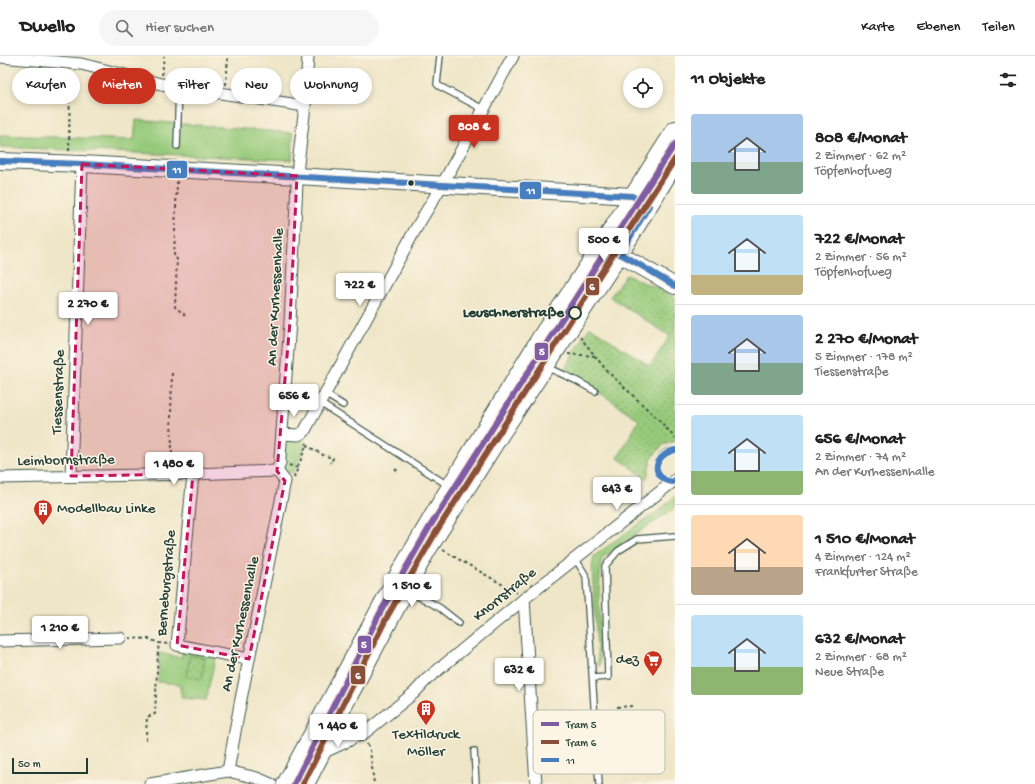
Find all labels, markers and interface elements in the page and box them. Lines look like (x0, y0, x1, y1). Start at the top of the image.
search box (99, 10, 379, 46)
text: Dwello (20, 16, 75, 39)
icon: search (113, 17, 135, 39)
text: Hier suchen (145, 19, 214, 37)
text: Karte (861, 19, 895, 36)
text: Ebenen (917, 19, 960, 36)
text: Teilen (982, 19, 1015, 36)
chip: Kaufen (12, 68, 80, 104)
chip: Mieten (88, 68, 156, 104)
chip: Filter (164, 68, 223, 104)
chip: Neu (231, 68, 282, 104)
chip: Wohnung (290, 68, 372, 104)
map controls (623, 68, 663, 108)
button: locate (623, 68, 663, 108)
icon: filters (997, 69, 1019, 91)
text: 11 Objekte (691, 70, 765, 90)
pin: 808 € (446, 115, 502, 149)
text: 808 € (458, 120, 490, 135)
text: 808 €/Monat (815, 129, 907, 149)
icon: home (723, 130, 771, 178)
text: 2 Zimmer · 62 m² (815, 149, 906, 164)
line badge: 11 (166, 160, 188, 179)
text: Töpfenhofweg (815, 164, 892, 179)
text: 11 (172, 165, 181, 177)
unlabelled marker (406, 178, 416, 188)
line badge: 11 (519, 181, 542, 200)
text: 11 (526, 186, 535, 198)
street label: An der Kurhessenhalle (263, 227, 289, 366)
pin: 500 € (576, 228, 632, 262)
text: 722 €/Monat (815, 230, 904, 250)
icon: home (723, 231, 771, 279)
text: 500 € (588, 233, 620, 248)
text: 2 Zimmer · 56 m² (815, 250, 907, 265)
text: Töpfenhofweg (815, 265, 892, 280)
pin: 722 € (332, 273, 388, 307)
line badge: 6 (585, 277, 600, 296)
text: 722 € (345, 278, 375, 293)
text: 6 (589, 282, 595, 294)
pin: 2 270 € (51, 292, 125, 326)
text: 2 270 € (68, 297, 108, 312)
place label: Leuschnerstraße (463, 304, 565, 322)
marker: Leuschnerstraße (568, 306, 582, 320)
text: 2 270 €/Monat (815, 330, 918, 350)
icon: home (723, 331, 771, 379)
line badge: 5 (534, 342, 549, 361)
text: 5 (539, 347, 545, 359)
street label: Tiessenstraße (48, 349, 69, 436)
text: 5 Zimmer · 178 m² (815, 350, 913, 365)
text: Tiessenstraße (815, 365, 889, 380)
pin: 656 € (266, 384, 322, 418)
text: 656 € (279, 389, 309, 404)
text: 656 €/Monat (815, 430, 904, 450)
icon: home (723, 431, 771, 479)
text: 2 Zimmer · 74 m² (815, 450, 906, 465)
street label: Leimbornstraße (17, 451, 115, 471)
pin: 1 480 € (137, 452, 211, 486)
text: 1 480 € (154, 457, 194, 472)
text: An der Kurhessenhalle (815, 465, 935, 480)
pin: 643 € (589, 477, 645, 511)
text: 643 € (602, 482, 632, 497)
building icon: Modellbau Linke (32, 498, 54, 526)
place label: Modellbau Linke (57, 500, 156, 518)
street label: Berneburgstraße (153, 529, 181, 638)
text: 1 510 €/Monat (815, 530, 915, 550)
icon: home (723, 531, 771, 579)
text: 4 Zimmer · 124 m² (815, 550, 911, 565)
street label: An der Kurhessenhalle (218, 554, 264, 693)
street label: Knorrstraße (470, 564, 540, 626)
text: Frankfurter Straße (815, 565, 918, 580)
pin: 1 510 € (375, 574, 449, 608)
text: 1 510 € (393, 579, 431, 594)
pin: 1 210 € (23, 616, 97, 650)
text: 1 210 € (41, 621, 79, 636)
text: 632 €/Monat (815, 630, 904, 650)
icon: home (723, 631, 771, 679)
line badge: 5 (357, 635, 372, 654)
text: 5 (361, 640, 367, 652)
supermarket icon: dez (642, 649, 664, 677)
text: 2 Zimmer · 68 m² (815, 650, 907, 665)
place label: dez (616, 651, 639, 669)
pin: 632 € (491, 658, 547, 692)
text: 632 € (504, 663, 534, 678)
line badge: 6 (350, 665, 366, 685)
text: Neue Straße (815, 665, 884, 680)
text: 6 (355, 671, 361, 683)
building icon: Textildruck Möller (415, 698, 437, 726)
legend (533, 710, 665, 774)
pin: 1 440 € (301, 714, 375, 748)
text: 1 440 € (319, 719, 357, 734)
text: Tram 5 (565, 720, 597, 732)
place label: Textildruck Möller (391, 726, 461, 761)
text: Tram 6 (565, 738, 597, 750)
scale bar (12, 756, 88, 775)
text: 11 (565, 756, 575, 768)
text: 50 m (18, 759, 40, 771)

